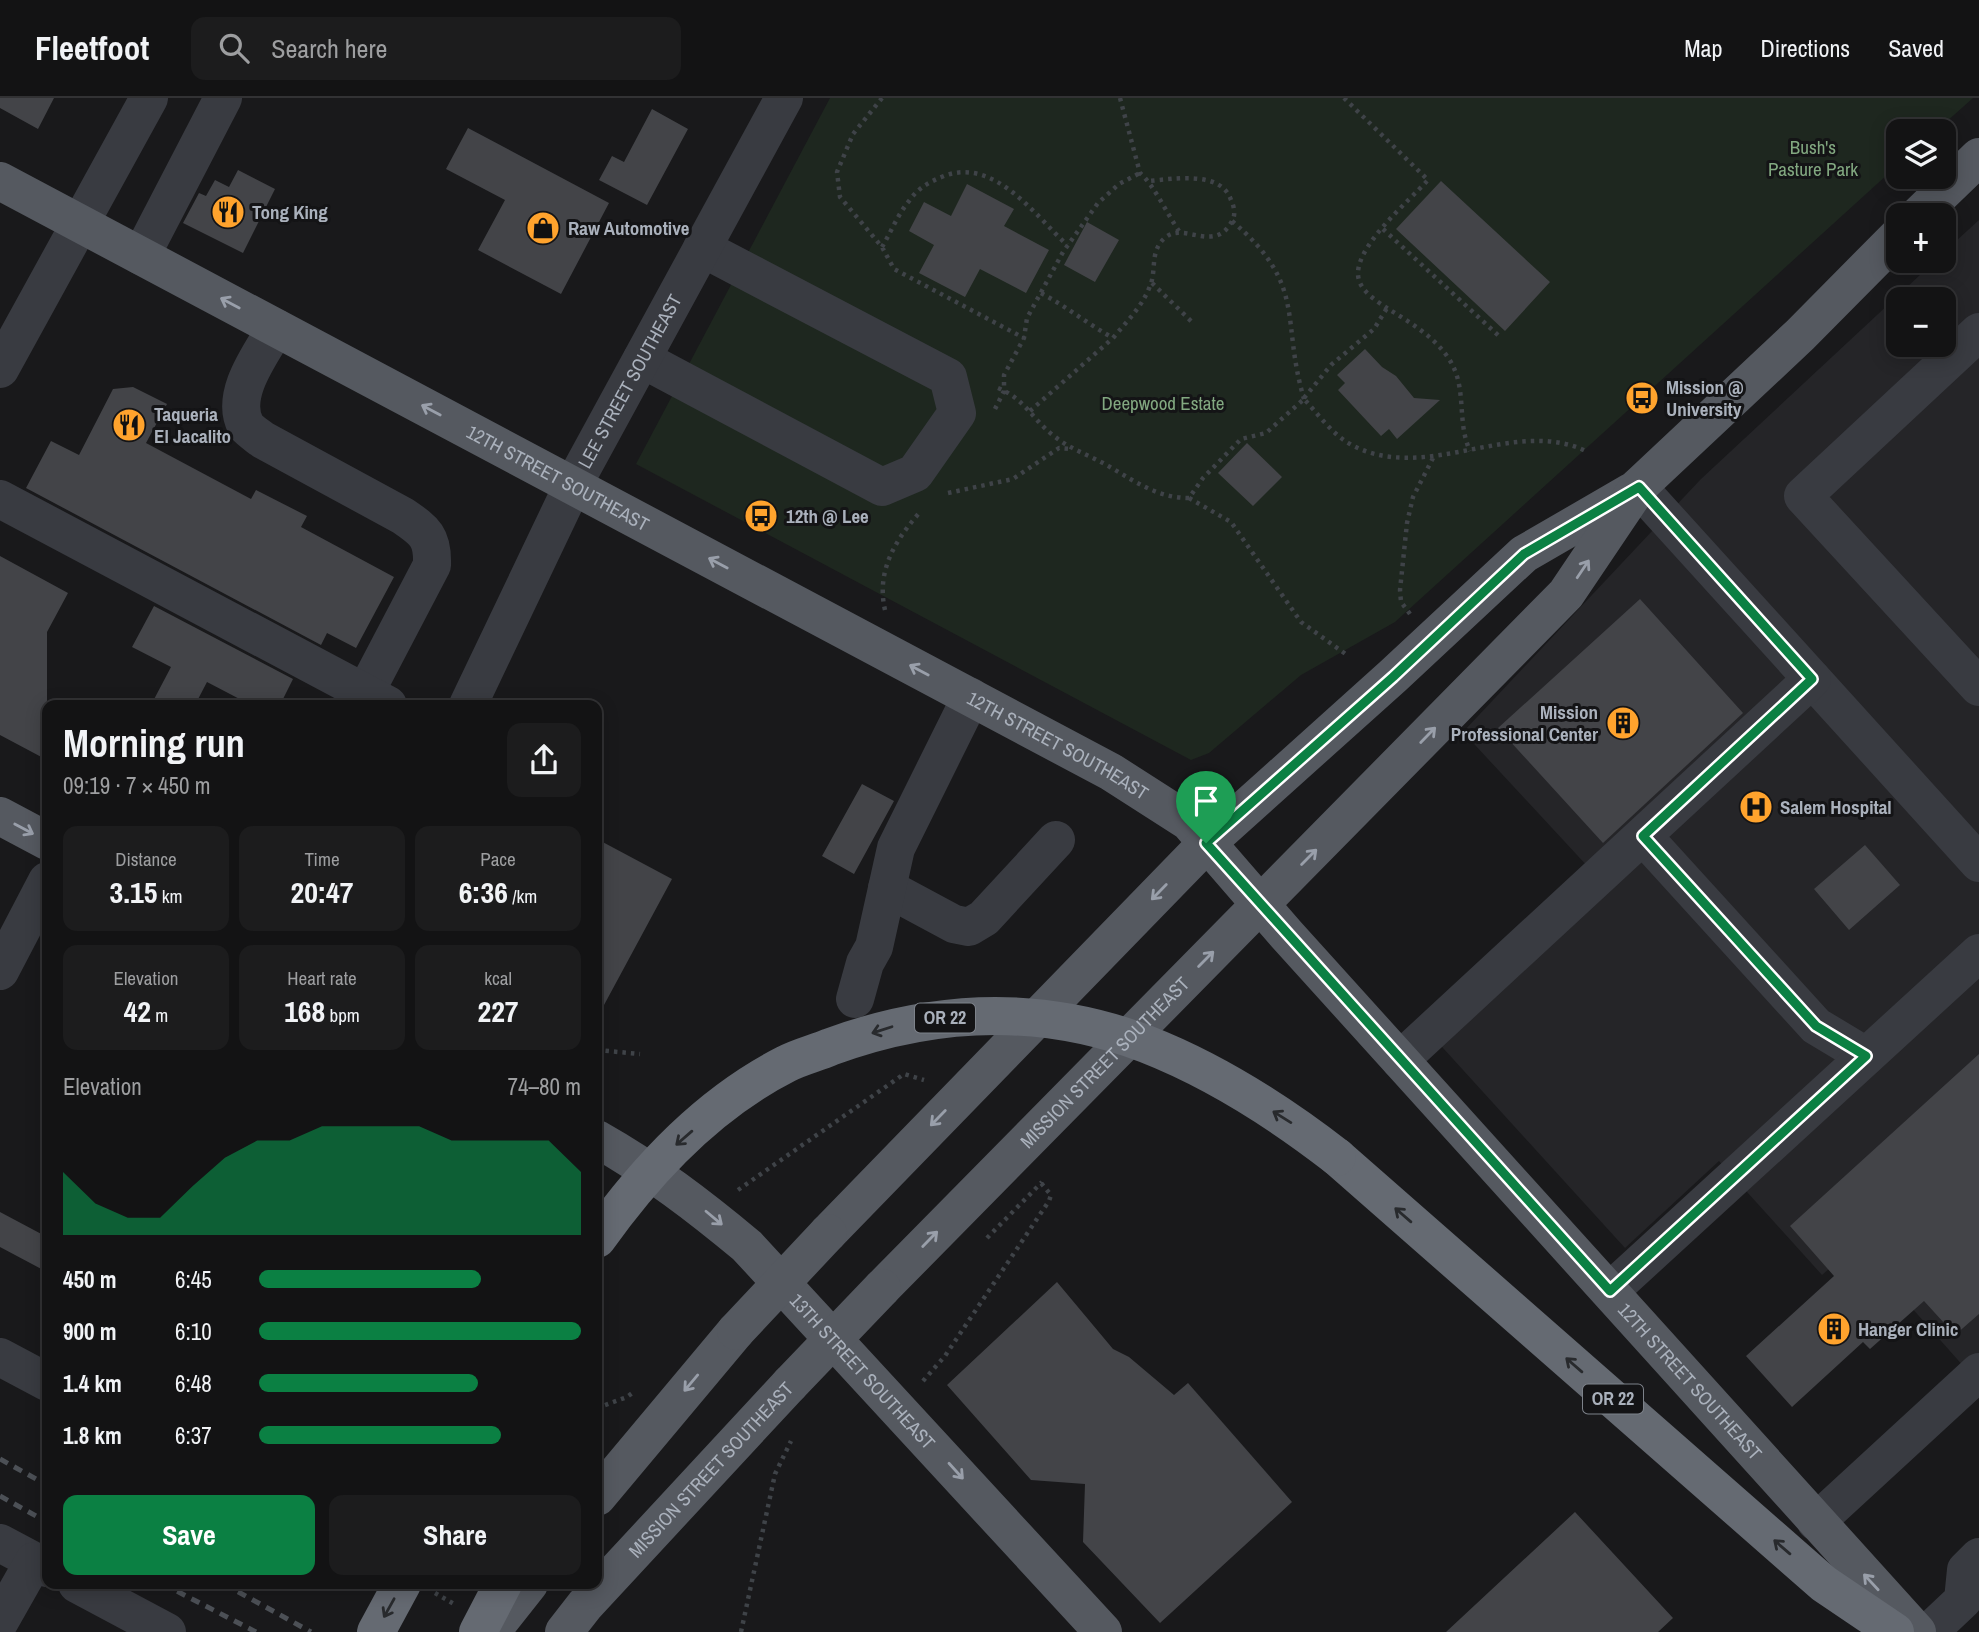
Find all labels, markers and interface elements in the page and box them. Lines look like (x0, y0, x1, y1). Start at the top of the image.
search box (191, 17, 681, 80)
text: Fleetfoot (35, 26, 149, 70)
icon: search (215, 29, 253, 67)
text: Search here (271, 31, 387, 66)
text: Map (1684, 32, 1722, 64)
text: Directions (1760, 32, 1850, 64)
text: Saved (1888, 32, 1944, 64)
map controls (1886, 119, 1956, 357)
button: layers (1886, 119, 1956, 189)
park label: Bush's Pasture Park (1768, 134, 1858, 182)
restaurant icon: Tong King (209, 193, 247, 231)
place label: Tong King (252, 199, 328, 225)
button: + (1886, 203, 1956, 273)
shop icon: Raw Automotive (524, 209, 562, 247)
place label: Raw Automotive (568, 215, 690, 241)
button: − (1886, 287, 1956, 357)
street label: LEE STREET SOUTHEAST (572, 289, 688, 473)
one-way arrow (220, 296, 241, 310)
place label: Mission @ University (1666, 374, 1744, 422)
bus stop icon: Mission @ University (1623, 379, 1661, 417)
park label: Deepwood Estate (1102, 390, 1225, 416)
place label: Taqueria El Jacalito (154, 401, 231, 449)
one-way arrow (421, 403, 442, 416)
restaurant icon: Taqueria El Jacalito (110, 406, 148, 444)
street label: 12TH STREET SOUTHEAST (462, 419, 654, 537)
bus stop icon: 12th @ Lee (742, 497, 780, 535)
place label: 12th @ Lee (786, 503, 869, 529)
one-way arrow (708, 556, 729, 569)
one-way arrow (1576, 560, 1590, 579)
one-way arrow (909, 663, 930, 676)
street label: 12TH STREET SOUTHEAST (963, 685, 1154, 806)
place label: Mission Professional Center (1451, 699, 1598, 747)
building icon: Mission Professional Center (1604, 704, 1642, 742)
text: Morning run (63, 718, 245, 769)
button: share (507, 723, 581, 797)
one-way arrow (1419, 727, 1436, 744)
text: 09:19 · 7 × 450 m (63, 770, 210, 801)
pin (1176, 771, 1236, 843)
icon: arrive (1187, 782, 1225, 820)
hospital icon: Salem Hospital (1737, 788, 1775, 826)
place label: Salem Hospital (1780, 794, 1892, 820)
one-way arrow (13, 822, 33, 836)
text: Distance (115, 846, 177, 872)
text: Time (304, 846, 340, 872)
text: Pace (480, 846, 516, 872)
one-way arrow (1301, 848, 1318, 865)
text: 3.15 (110, 872, 157, 912)
text: 20:47 (291, 872, 353, 912)
text: 6:36 (459, 872, 508, 912)
text: km (157, 883, 183, 909)
text: /km (508, 883, 537, 909)
one-way arrow (1150, 883, 1167, 900)
one-way arrow (1197, 951, 1214, 968)
text: Elevation (114, 965, 178, 991)
text: Heart rate (287, 965, 357, 991)
text: kcal (484, 965, 512, 991)
street label: MISSION STREET SOUTHEAST (1014, 970, 1195, 1154)
text: 42 (124, 991, 151, 1031)
text: 168 (284, 991, 325, 1031)
text: 227 (477, 991, 519, 1031)
text: m (151, 1002, 168, 1028)
text: bpm (325, 1002, 360, 1028)
road number: OR 22 (915, 1003, 975, 1032)
one-way arrow (871, 1024, 893, 1037)
text: Elevation (63, 1071, 142, 1102)
text: 74–80 m (508, 1071, 581, 1102)
one-way arrow (929, 1109, 946, 1126)
one-way arrow (1273, 1109, 1293, 1123)
one-way arrow (676, 1130, 694, 1146)
one-way arrow (1394, 1207, 1412, 1223)
one-way arrow (705, 1210, 723, 1226)
one-way arrow (921, 1231, 938, 1248)
text: 450 m (63, 1264, 116, 1295)
text: 6:45 (175, 1264, 212, 1295)
street label: 13TH STREET SOUTHEAST (784, 1288, 941, 1455)
street label: 12TH STREET SOUTHEAST (1612, 1297, 1768, 1466)
building icon: Hanger Clinic (1815, 1310, 1853, 1348)
text: 900 m (63, 1316, 116, 1347)
text: 6:10 (175, 1316, 212, 1347)
place label: Hanger Clinic (1858, 1316, 1958, 1342)
one-way arrow (1565, 1357, 1583, 1373)
text: 1.4 km (63, 1368, 122, 1399)
text: 6:48 (175, 1368, 212, 1399)
one-way arrow (683, 1373, 699, 1391)
street label: MISSION STREET SOUTHEAST (623, 1376, 799, 1563)
road number: OR 22 (1583, 1384, 1643, 1414)
text: 1.8 km (63, 1420, 122, 1451)
text: 6:37 (175, 1420, 212, 1451)
one-way arrow (947, 1462, 964, 1479)
button: Save (63, 1495, 315, 1575)
button: Share (329, 1495, 581, 1575)
one-way arrow (1773, 1539, 1791, 1555)
one-way arrow (1863, 1573, 1879, 1591)
one-way arrow (382, 1597, 395, 1618)

